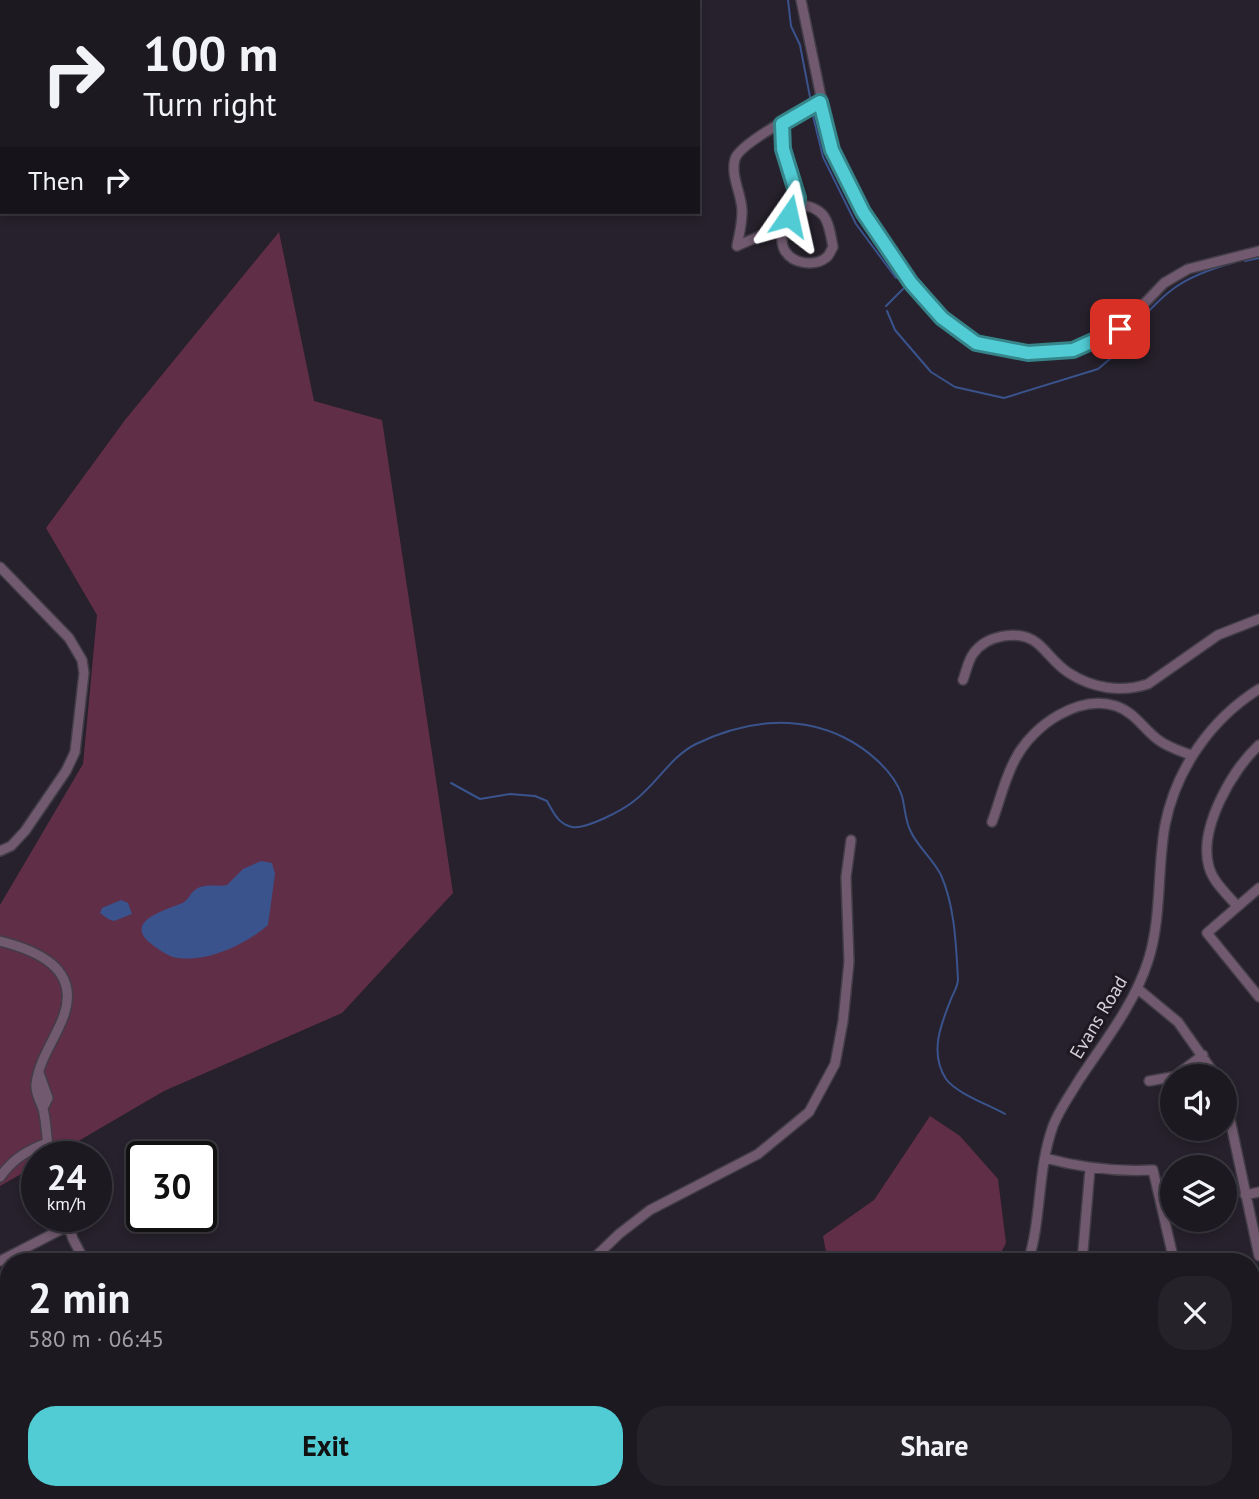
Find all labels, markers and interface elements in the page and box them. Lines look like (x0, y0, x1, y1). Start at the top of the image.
text: 100 m (143, 21, 278, 85)
icon: right (28, 28, 119, 119)
text: Turn right (143, 83, 277, 125)
icon: right (98, 161, 136, 199)
text: Then (28, 164, 84, 197)
position arrow (752, 179, 826, 253)
pin (1090, 299, 1150, 359)
icon: arrive (1101, 310, 1139, 348)
street label: Evans Road (1064, 971, 1132, 1063)
map controls (1160, 1064, 1237, 1232)
button: sound (1160, 1064, 1237, 1141)
speed limit sign: 30 (126, 1141, 217, 1232)
text: 24 (47, 1154, 86, 1200)
button: layers (1160, 1155, 1237, 1232)
text: km/h (47, 1192, 86, 1215)
text: 2 min (28, 1270, 130, 1325)
button: close (1158, 1276, 1232, 1350)
text: 580 m · 06:45 (28, 1324, 164, 1353)
button: Exit (28, 1406, 623, 1486)
button: Share (637, 1406, 1232, 1486)

